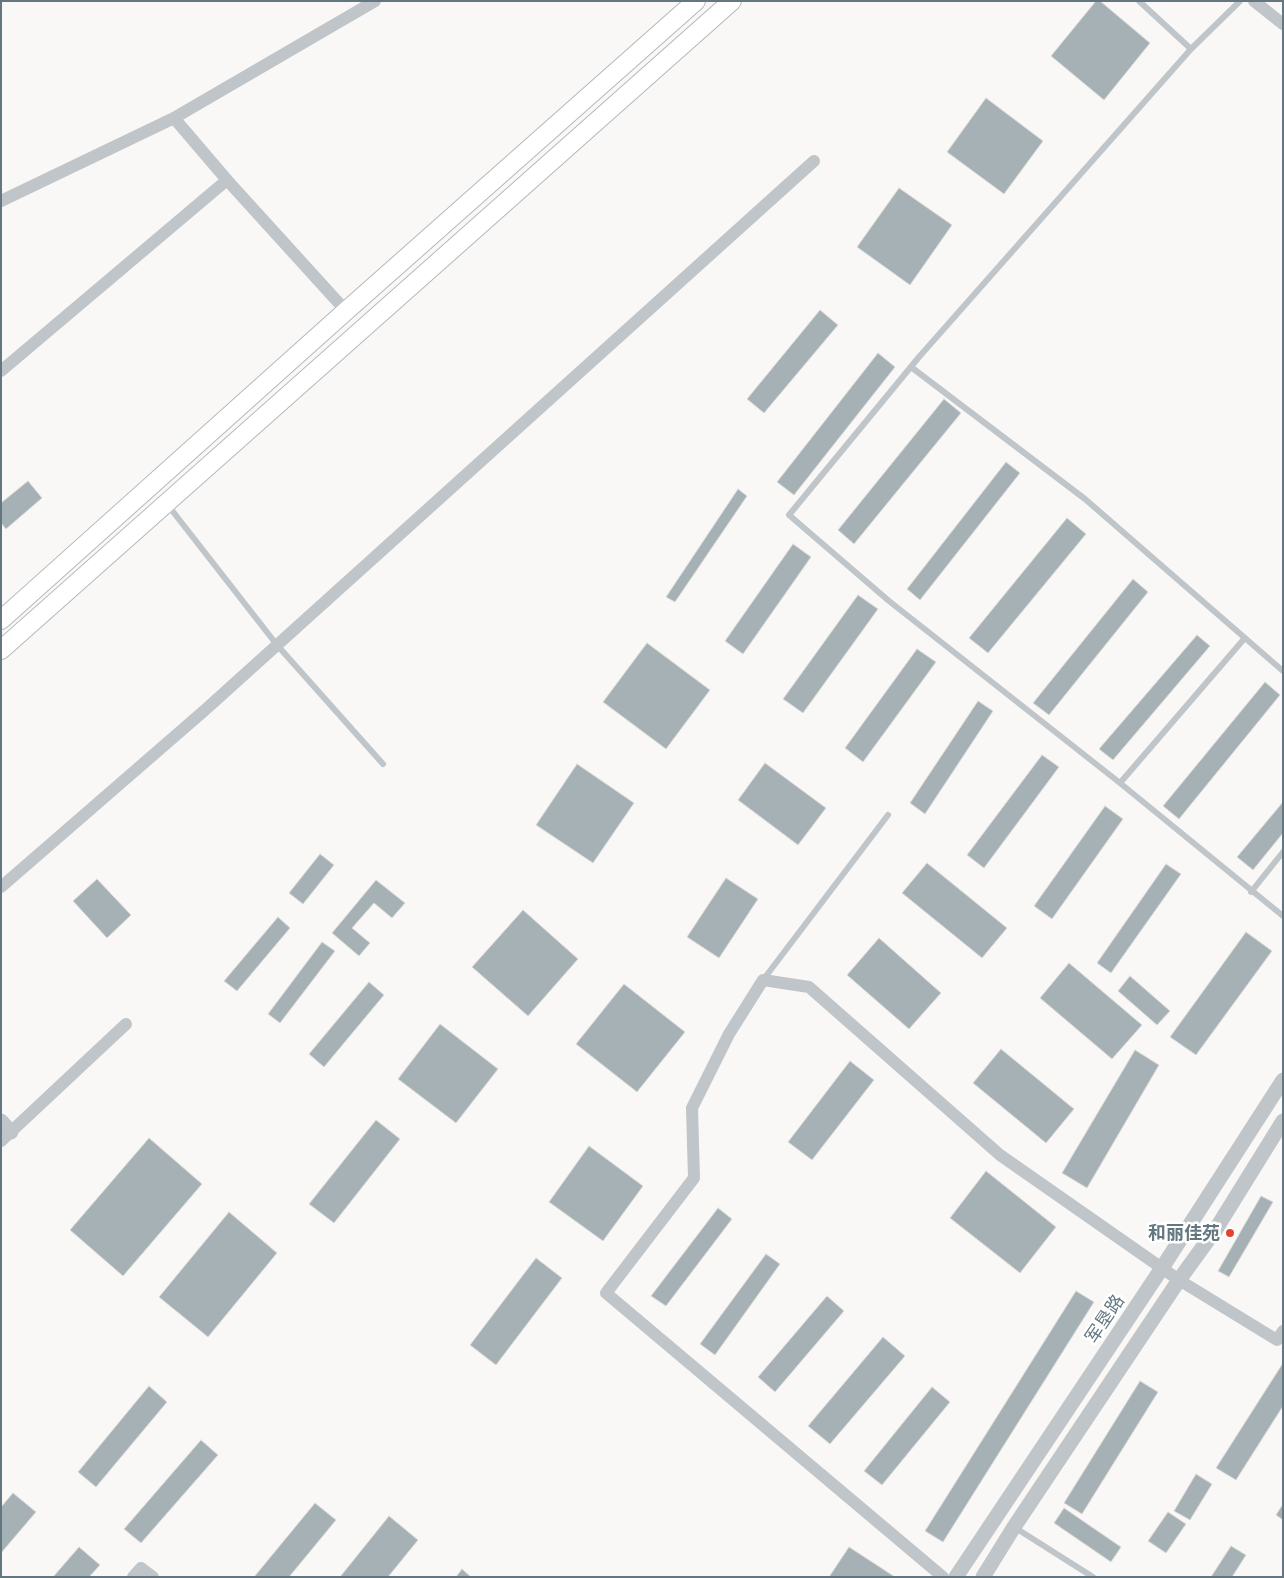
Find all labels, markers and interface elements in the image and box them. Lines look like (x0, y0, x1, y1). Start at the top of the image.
place label: 和丽佳苑 (1148, 1222, 1220, 1244)
marker: 和丽佳苑 (1224, 1227, 1236, 1239)
street label: 军垦路 (1081, 1291, 1129, 1347)

